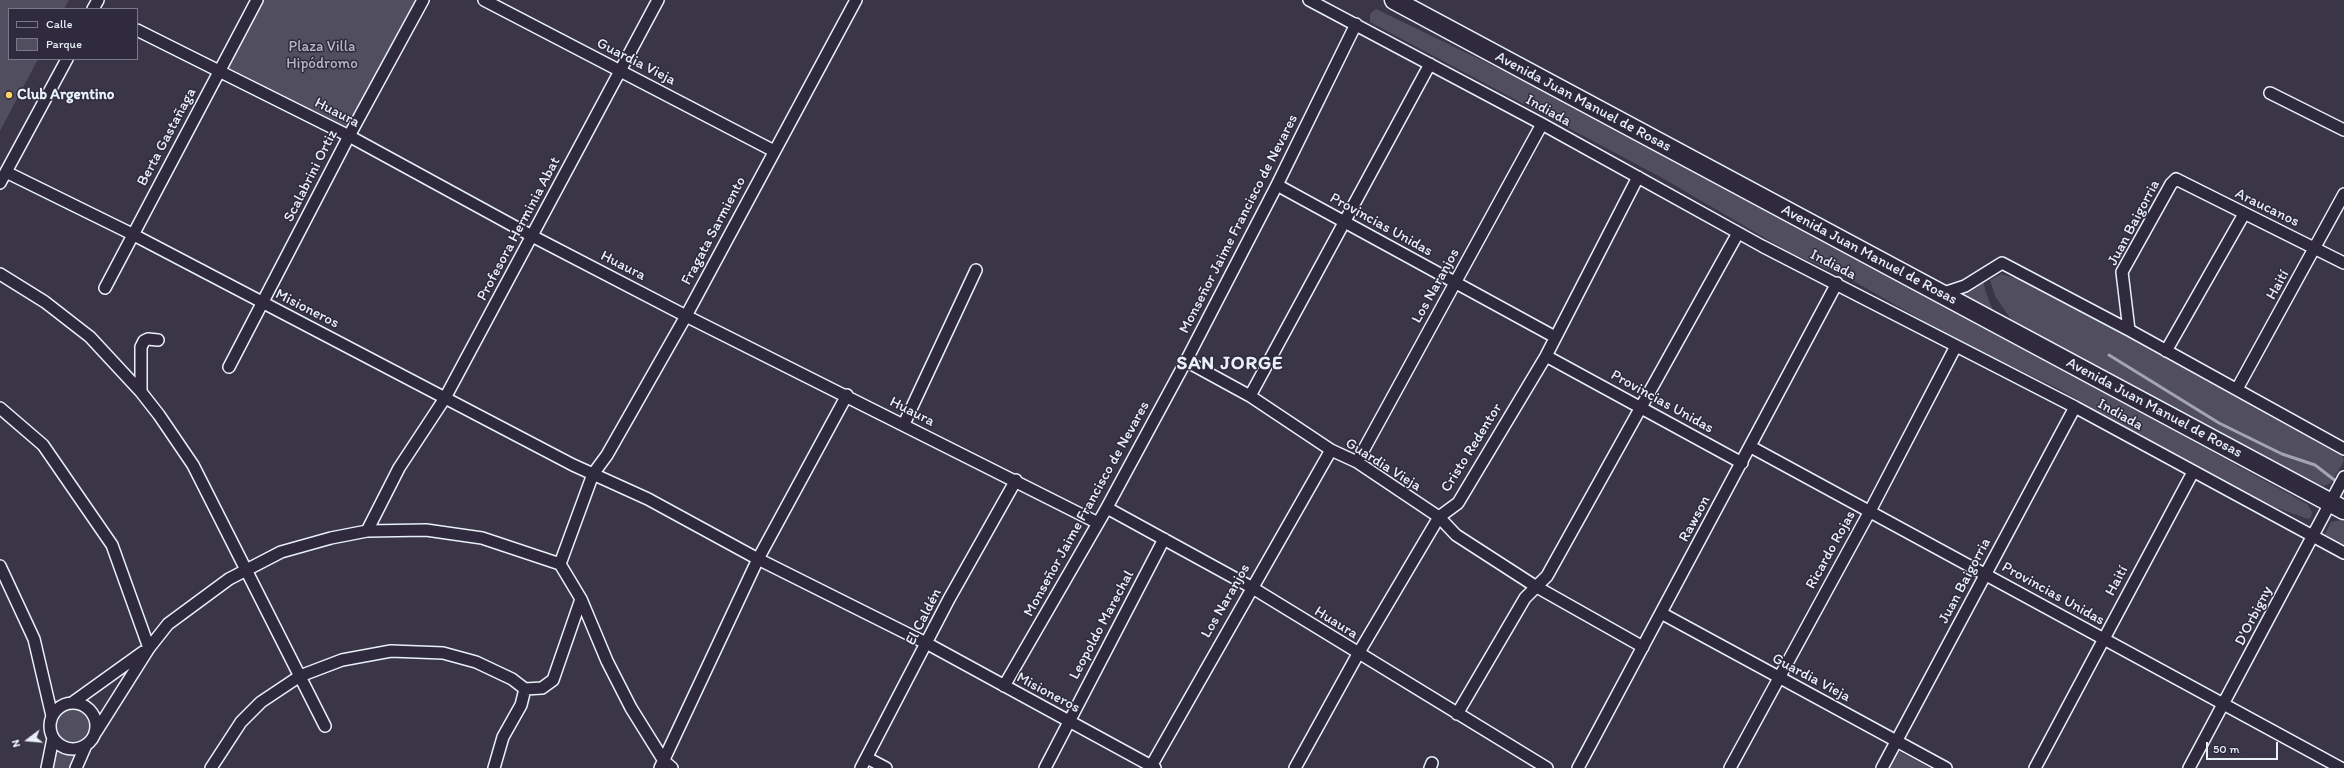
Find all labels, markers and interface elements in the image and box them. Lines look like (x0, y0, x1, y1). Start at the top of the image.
legend (8, 8, 138, 60)
text: Calle (46, 17, 72, 31)
street label: Guardia Vieja (593, 34, 679, 90)
text: Parque (46, 37, 82, 51)
park label: Plaza Villa Hipódromo (286, 38, 358, 73)
street label: Avenida Juan Manuel de Rosas (1492, 48, 1674, 156)
street label: Berta Gastañaga (134, 85, 200, 189)
place label: Club Argentino (17, 86, 114, 104)
marker: Club Argentino (4, 90, 14, 100)
street label: Indiada (1522, 91, 1574, 131)
street label: Huaura (311, 94, 363, 132)
street label: Monseñor Jaime Francisco de Nevares (1176, 111, 1302, 337)
street label: Scalabrini Ortiz (280, 127, 342, 225)
street label: Profesora Herminia Abat (473, 154, 565, 304)
street label: Fragata Sarmiento (678, 174, 750, 288)
street label: Juan Baigorria (2104, 177, 2164, 269)
street label: Araucanos (2232, 185, 2302, 231)
street label: Provincias Unidas (1327, 189, 1435, 261)
street label: Avenida Juan Manuel de Rosas (1778, 201, 1960, 309)
street label: Los Naranjos (1408, 246, 1464, 326)
street label: Indiada (1807, 246, 1859, 284)
street label: Huaura (597, 247, 649, 285)
street label: Haití (2262, 267, 2294, 303)
street label: Misioneros (272, 285, 342, 333)
district label: SAN JORGE (1176, 353, 1284, 375)
street label: Avenida Juan Manuel de Rosas (2063, 354, 2245, 462)
street label: Provincias Unidas (1608, 366, 1716, 438)
street label: Huaura (886, 393, 938, 431)
street label: Indiada (2094, 395, 2146, 435)
street label: Monseñor Jaime Francisco de Nevares (1020, 398, 1154, 620)
street label: Cristo Redentor (1438, 400, 1506, 496)
street label: Guardia Vieja (1342, 435, 1424, 495)
street label: Rawson (1675, 493, 1715, 545)
street label: Ricardo Rojas (1802, 508, 1860, 592)
street label: Juan Baigorria (1935, 535, 1995, 627)
street label: Provincias Unidas (1999, 558, 2107, 630)
street label: Los Naranjos (1198, 561, 1254, 641)
street label: Haití (2102, 563, 2132, 599)
street label: Leopoldo Marechal (1066, 567, 1138, 683)
street label: D'Orbigny (2231, 583, 2277, 649)
street label: El Caldén (902, 586, 946, 648)
street label: Huaura (1311, 603, 1361, 643)
street label: Guardia Vieja (1769, 650, 1853, 706)
street label: Misioneros (1013, 669, 1083, 717)
north arrow (8, 720, 48, 760)
scale bar (2208, 734, 2280, 760)
text: N (9, 738, 23, 749)
text: 50 m (2213, 742, 2239, 756)

